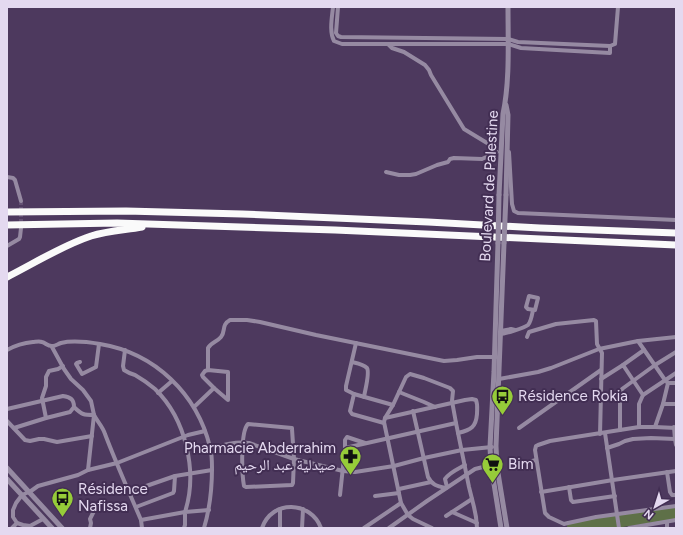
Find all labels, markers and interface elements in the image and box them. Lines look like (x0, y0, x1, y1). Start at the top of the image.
street label: Boulevard de Palestine (476, 110, 502, 262)
bus stop icon: Résidence Rokia (489, 383, 515, 416)
place label: Résidence Rokia (518, 387, 628, 405)
place label: Pharmacie Abderrahim صيدلية عبد الرحيم (184, 439, 336, 475)
pharmacy icon: Pharmacie Abderrahim صيدلية عبد الرحيم (338, 444, 364, 477)
supermarket icon: Bim (479, 451, 505, 484)
place label: Bim (508, 455, 533, 473)
place label: Résidence Nafissa (78, 480, 148, 515)
bus stop icon: Résidence Nafissa (49, 485, 75, 518)
north arrow (635, 487, 675, 527)
text: N (642, 507, 656, 522)

